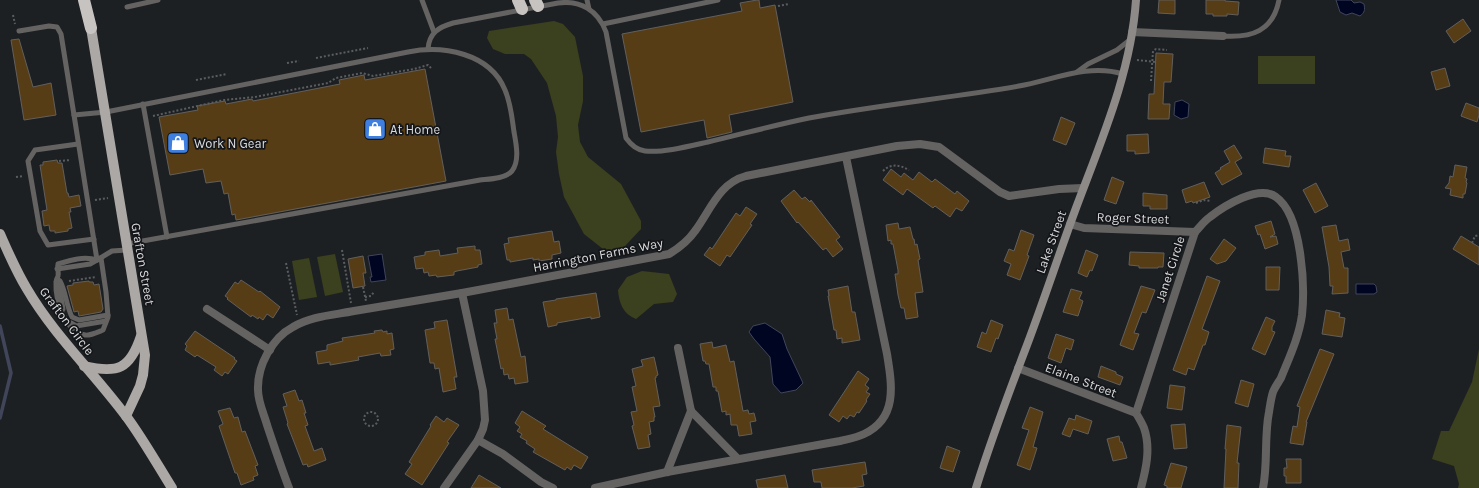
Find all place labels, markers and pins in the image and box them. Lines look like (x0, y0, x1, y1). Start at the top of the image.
shop icon: At Home (362, 116, 388, 142)
place label: At Home (390, 122, 440, 137)
shop icon: Work N Gear (165, 130, 191, 156)
place label: Work N Gear (194, 136, 267, 151)

